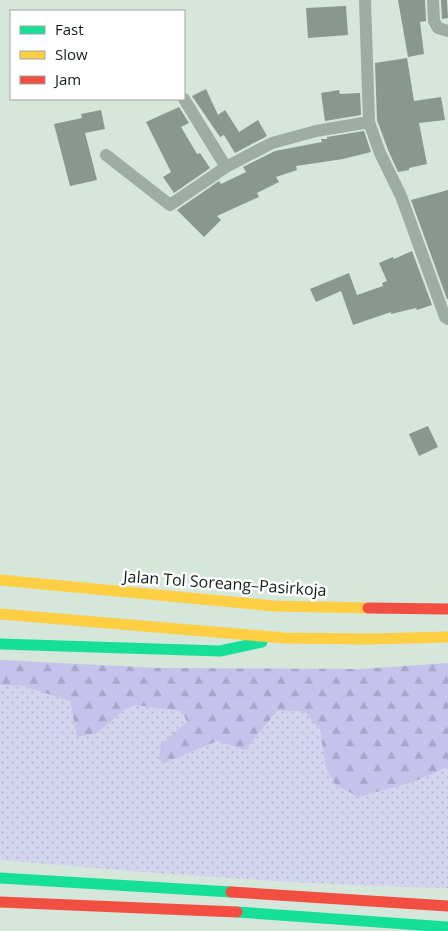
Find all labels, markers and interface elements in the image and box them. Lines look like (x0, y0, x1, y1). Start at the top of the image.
legend (10, 10, 185, 100)
text: Fast (55, 19, 84, 39)
text: Slow (55, 44, 88, 64)
text: Jam (53, 69, 81, 89)
street label: Jalan Tol Soreang–Pasirkoja (121, 565, 327, 601)

